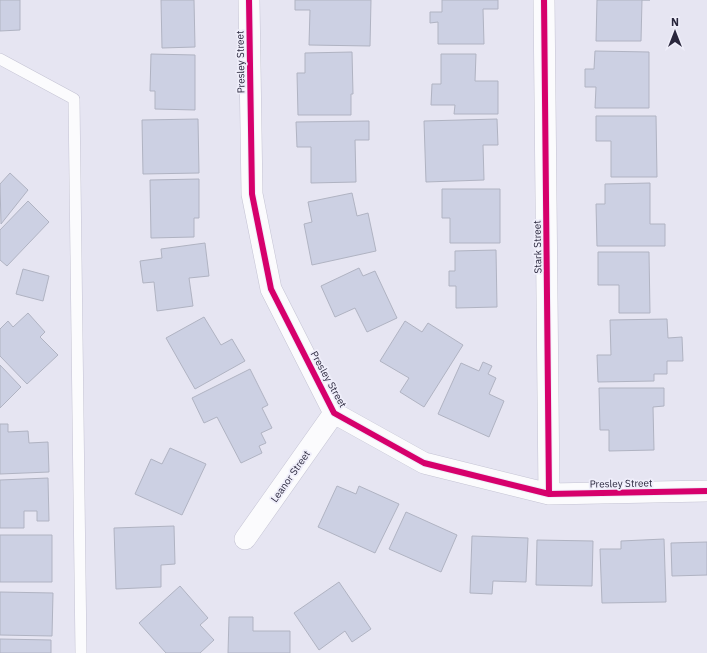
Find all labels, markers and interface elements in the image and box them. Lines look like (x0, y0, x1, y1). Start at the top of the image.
north arrow (655, 12, 695, 52)
text: N (671, 15, 679, 29)
street label: Presley Street (233, 30, 248, 94)
street label: Stark Street (531, 220, 544, 274)
street label: Presley Street (308, 349, 350, 410)
street label: Leanor Street (268, 447, 313, 505)
street label: Presley Street (589, 476, 653, 491)

